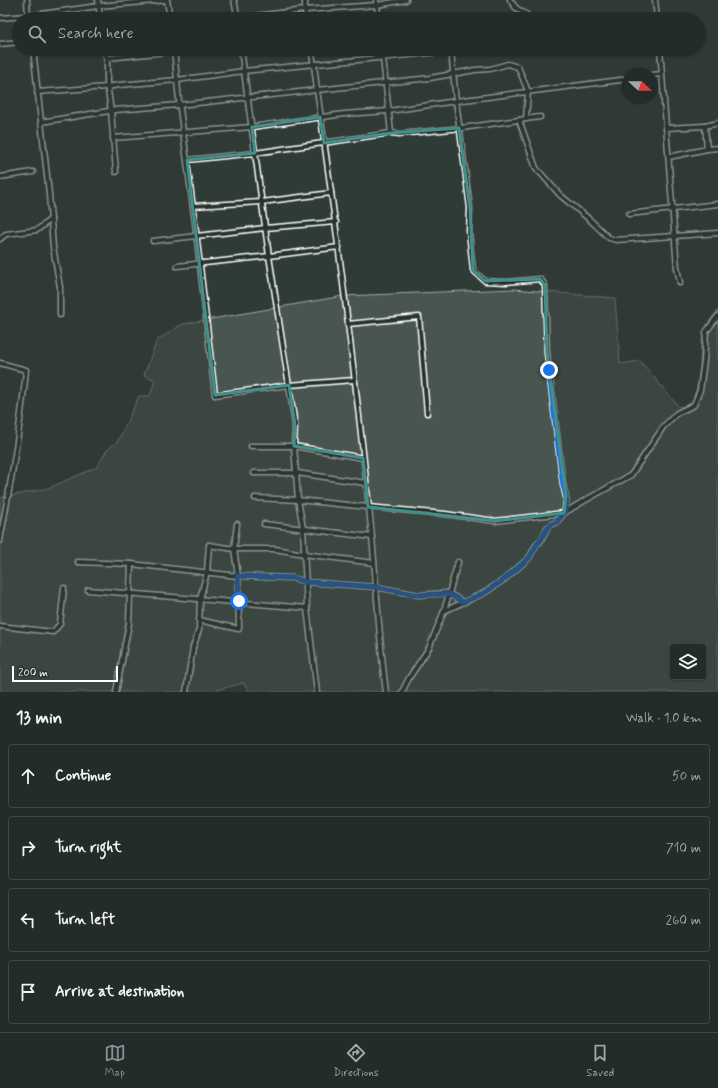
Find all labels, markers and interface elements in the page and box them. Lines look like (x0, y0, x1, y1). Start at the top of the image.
search box (12, 12, 706, 56)
icon: search (26, 23, 48, 45)
text: Search here (58, 24, 134, 44)
north arrow (622, 68, 658, 104)
route end (540, 361, 558, 379)
route start (230, 592, 248, 610)
map controls (670, 644, 706, 680)
button: layers (670, 644, 706, 680)
scale bar (12, 664, 118, 683)
text: 200 m (18, 666, 48, 680)
text: 13 min (16, 707, 62, 729)
text: Walk · 1.0 km (626, 710, 702, 727)
icon: ahead (17, 765, 39, 787)
text: Continue (55, 766, 111, 786)
text: 50 m (672, 768, 701, 785)
icon: right (17, 837, 39, 859)
text: Turn right (55, 838, 122, 858)
text: 710 m (666, 840, 701, 857)
icon: left (17, 909, 39, 931)
text: Turn left (55, 910, 115, 930)
text: 260 m (666, 912, 701, 929)
icon: arrive (17, 981, 39, 1003)
text: Arrive at destination (55, 982, 184, 1002)
tab: Map (104, 1042, 126, 1080)
tab: Directions (333, 1042, 379, 1080)
tab: Saved (586, 1042, 614, 1080)

